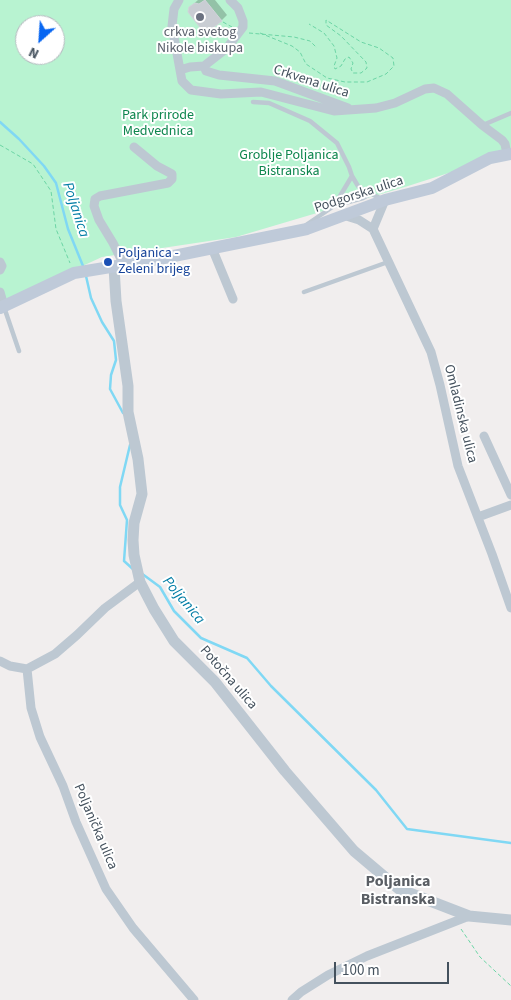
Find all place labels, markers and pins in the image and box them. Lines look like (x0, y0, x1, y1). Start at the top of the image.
marker: crkva svetog Nikole biskupa (194, 11, 206, 23)
place label: crkva svetog Nikole biskupa (157, 25, 243, 58)
place label: Poljanica - Zeleni brijeg (118, 246, 190, 278)
marker: Poljanica - Zeleni brijeg (102, 256, 114, 268)

